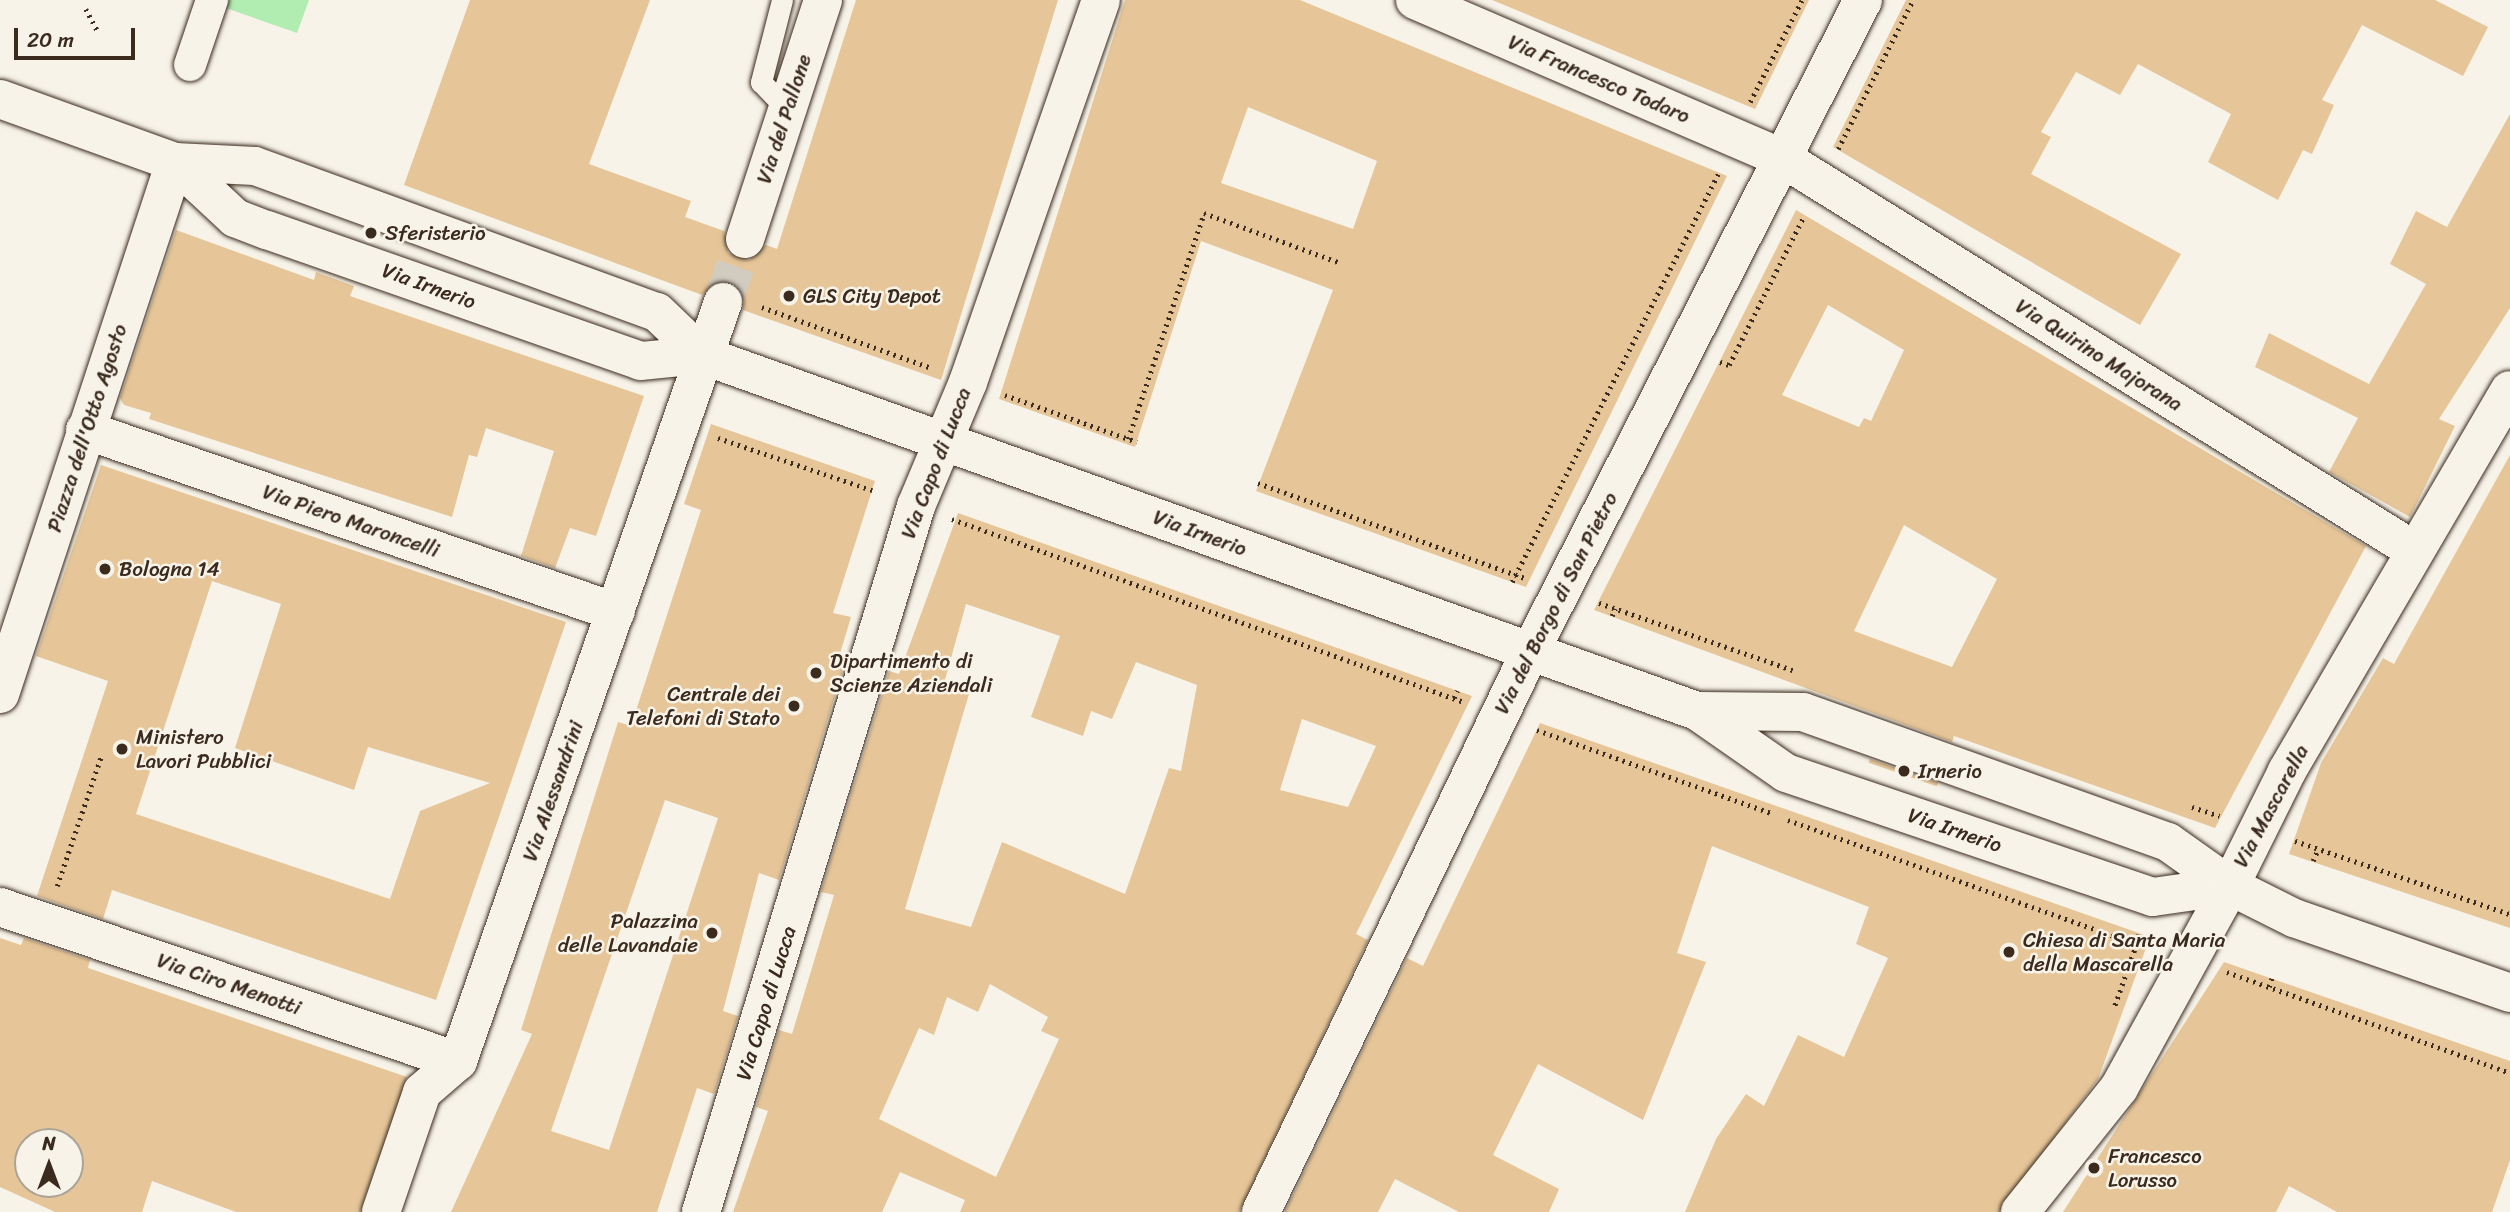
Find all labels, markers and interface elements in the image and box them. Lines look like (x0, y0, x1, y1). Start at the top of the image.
scale bar (18, 14, 138, 58)
text: 20 m (27, 21, 74, 59)
street label: Via Francesco Todaro (1505, 29, 1693, 129)
street label: Via del Pallone (751, 51, 817, 187)
place label: Sferisterio (385, 220, 486, 246)
marker: Sferisterio (363, 225, 379, 241)
street label: Via Irnerio (379, 257, 479, 315)
place label: GLS City Depot (803, 283, 941, 309)
marker: GLS City Depot (781, 288, 797, 304)
street label: Via Quirino Majorana (2010, 293, 2188, 417)
street label: Piazza dell'Otto Agosto (41, 321, 133, 535)
street label: Via Capo di Lucca (896, 384, 976, 542)
street label: Via Piero Maroncelli (260, 479, 442, 563)
street label: Via del Borgo di San Pietro (1489, 487, 1623, 719)
street label: Via Irnerio (1150, 504, 1250, 562)
place label: Bologna 14 (119, 556, 220, 582)
marker: Bologna 14 (97, 561, 113, 577)
place label: Dipartimento di Scienze Aziendali (830, 648, 992, 698)
marker: Dipartimento di Scienze Aziendali (808, 665, 824, 681)
place label: Centrale dei Telefoni di Stato (625, 681, 780, 731)
marker: Centrale dei Telefoni di Stato (786, 698, 802, 714)
street label: Via Alessandrini (517, 717, 589, 865)
place label: Ministero Lavori Pubblici (136, 724, 271, 774)
marker: Ministero Lavori Pubblici (114, 741, 130, 757)
street label: Via Mascarella (2228, 741, 2314, 871)
place label: Irnerio (1918, 758, 1982, 784)
marker: Irnerio (1896, 763, 1912, 779)
street label: Via Irnerio (1905, 802, 2005, 858)
place label: Palazzina delle Lavandaie (558, 908, 698, 958)
street label: Via Capo di Lucca (731, 923, 801, 1083)
marker: Palazzina delle Lavandaie (704, 925, 720, 941)
place label: Chiesa di Santa Maria della Mascarella (2023, 927, 2225, 977)
marker: Chiesa di Santa Maria della Mascarella (2001, 944, 2017, 960)
street label: Via Ciro Menotti (154, 948, 304, 1020)
text: N (42, 1127, 56, 1160)
north arrow (14, 1128, 84, 1198)
place label: Francesco Lorusso (2108, 1143, 2202, 1193)
marker: Francesco Lorusso (2086, 1160, 2102, 1176)

